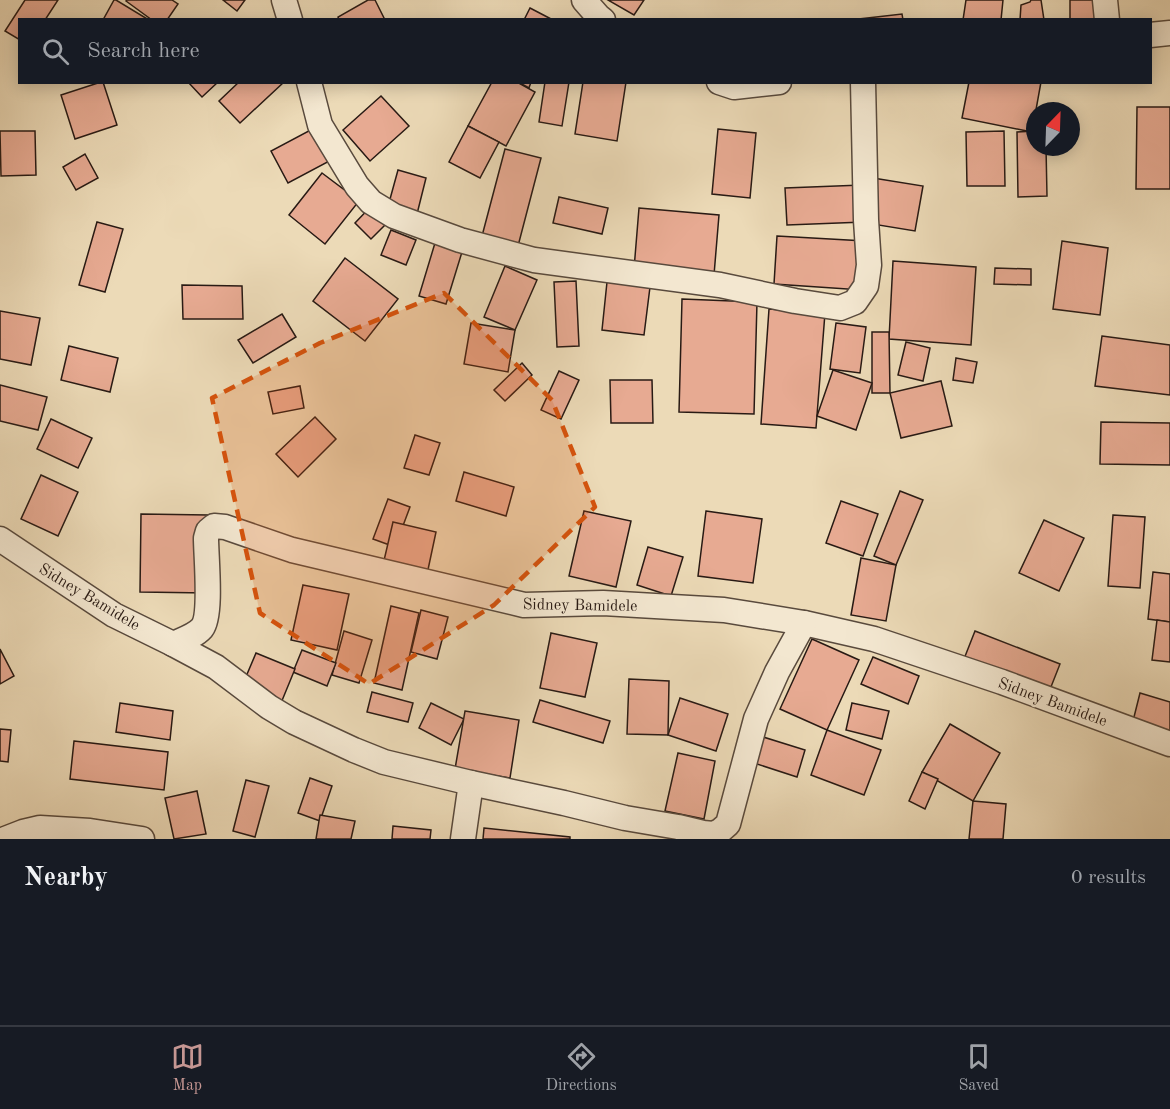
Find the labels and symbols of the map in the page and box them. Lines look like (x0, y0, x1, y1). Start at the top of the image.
north arrow (1026, 102, 1080, 156)
street label: Sidney Bamidele (36, 561, 142, 634)
street label: Sidney Bamidele (522, 597, 638, 615)
street label: Sidney Bamidele (996, 676, 1109, 730)

